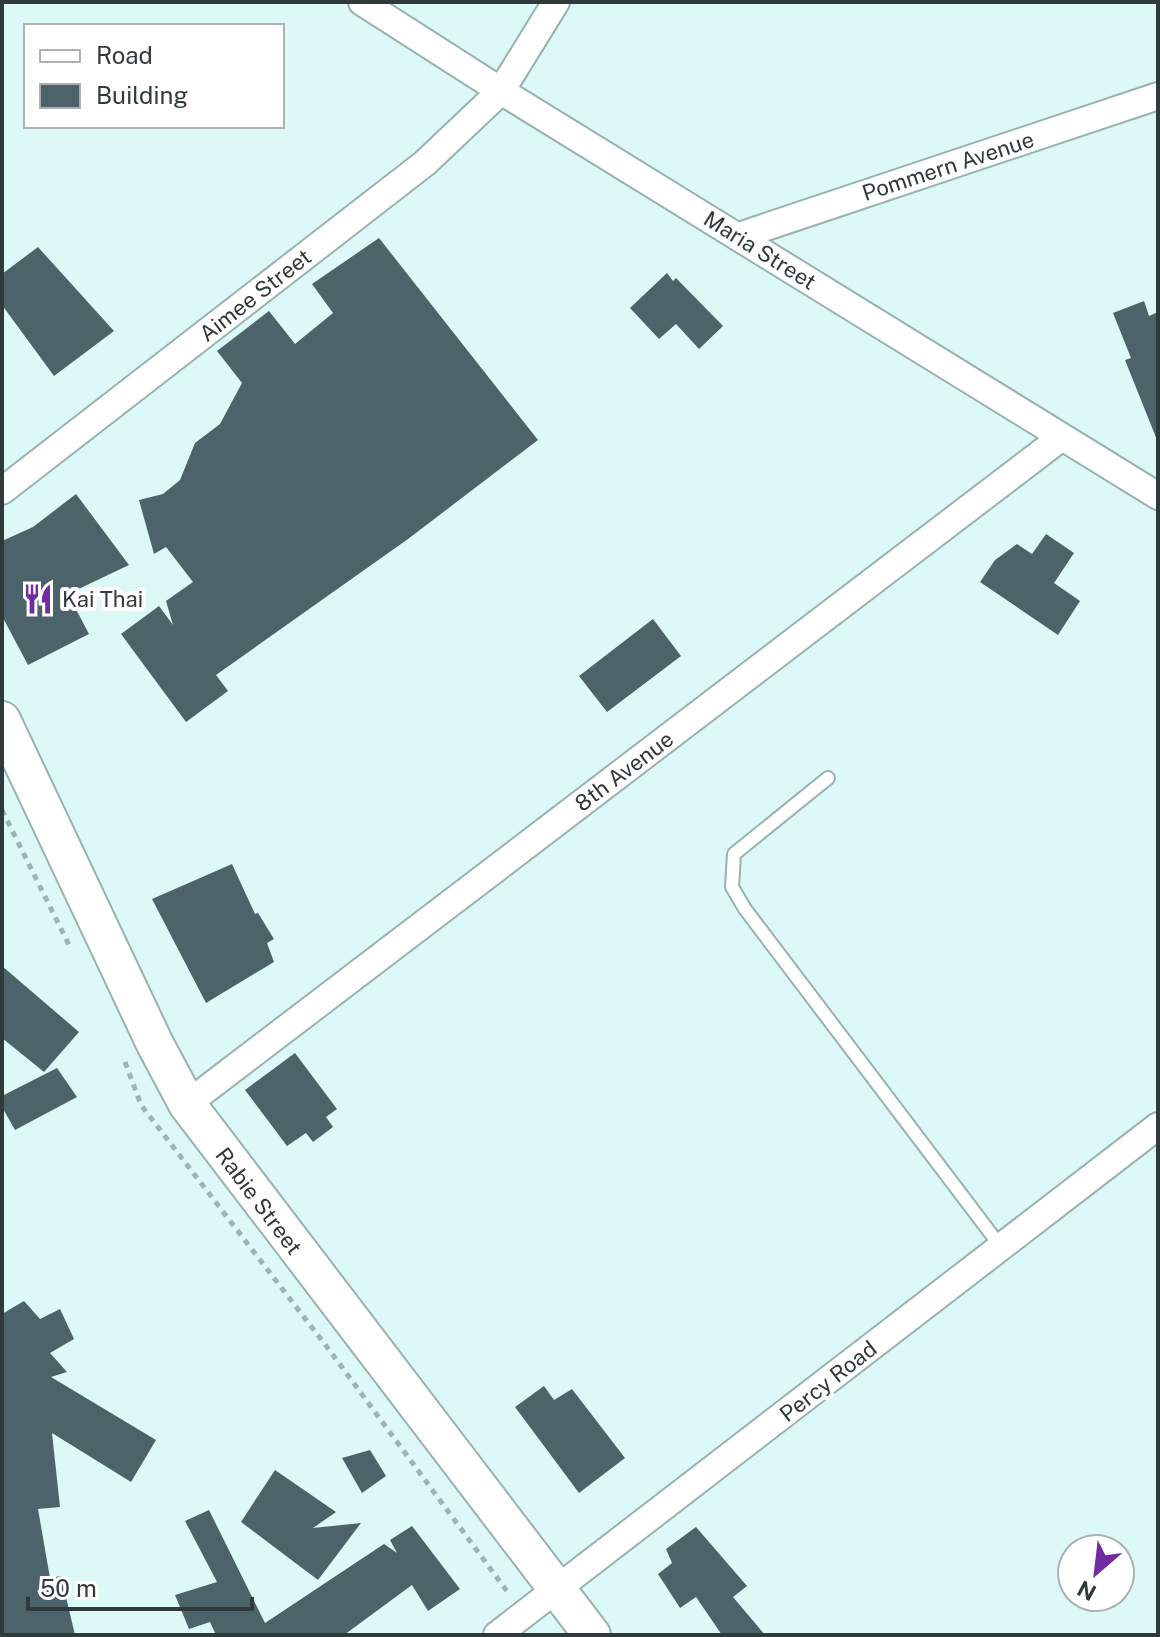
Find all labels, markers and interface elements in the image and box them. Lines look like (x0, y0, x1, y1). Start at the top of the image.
legend (24, 24, 284, 128)
text: Road (96, 41, 153, 69)
text: Building (96, 81, 188, 109)
street label: Pommern Avenue (859, 126, 1037, 206)
street label: Maria Street (699, 205, 821, 295)
street label: Aimee Street (194, 243, 316, 347)
restaurant icon: Kai Thai (21, 582, 55, 616)
place label: Kai Thai (62, 586, 143, 612)
street label: 8th Avenue (570, 726, 678, 816)
street label: Rabie Street (210, 1142, 308, 1260)
street label: Percy Road (774, 1335, 882, 1427)
north arrow (1056, 1533, 1136, 1613)
scale bar (28, 1561, 252, 1611)
text: 50 m (40, 1574, 97, 1602)
text: N (1073, 1575, 1100, 1606)

